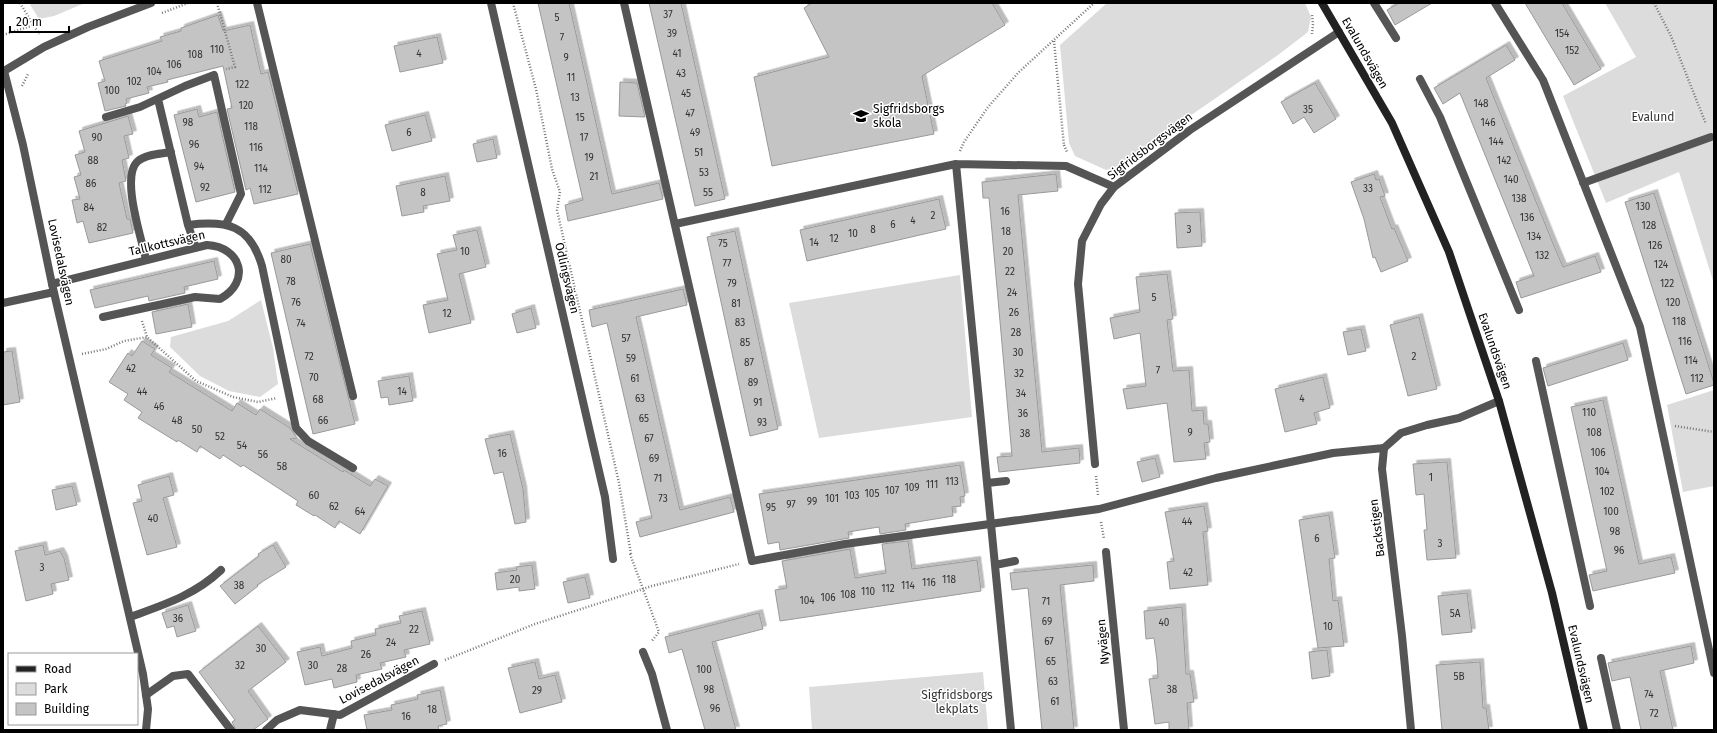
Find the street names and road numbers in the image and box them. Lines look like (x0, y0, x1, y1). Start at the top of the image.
street label: Evalundsvägen (1339, 15, 1391, 91)
street label: Sigfridsborgsvägen (1105, 109, 1195, 183)
street label: Lovisedalsvägen (45, 217, 77, 307)
street label: Tallkottsvägen (127, 227, 207, 259)
street label: Odlingsvägen (552, 241, 582, 315)
street label: Evalundsvägen (1475, 311, 1515, 391)
street label: Backstigen (1366, 498, 1388, 558)
street label: Nyvägen (1094, 619, 1112, 665)
street label: Evalundsvägen (1565, 623, 1597, 705)
street label: Lovisedalsvägen (337, 653, 421, 707)

